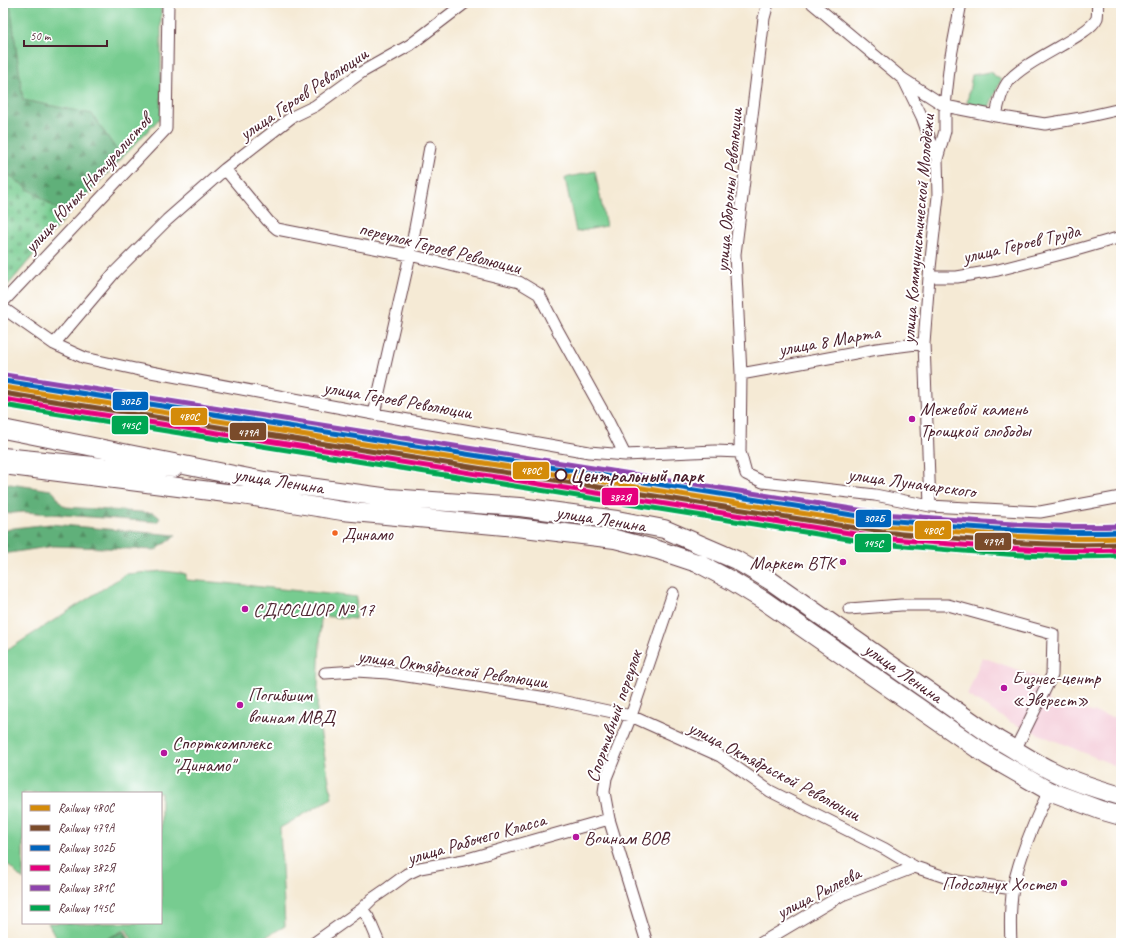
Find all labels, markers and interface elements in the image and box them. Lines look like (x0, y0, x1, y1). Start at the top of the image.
scale bar (24, 22, 107, 48)
text: 50 m (30, 28, 52, 44)
street label: улица Героев Революции (234, 41, 374, 146)
street label: улица Обороны Революции (710, 105, 748, 274)
street label: улица Юных Натуралистов (18, 106, 159, 259)
street label: улица Коммунистической Молодёжи (896, 113, 940, 346)
street label: переулок Героев Революции (356, 216, 525, 280)
street label: улица Героев Труда (959, 218, 1084, 269)
street label: улица 8 Марта (776, 320, 883, 362)
street label: улица Героев Революции (321, 375, 475, 425)
line badge: 302Б (112, 391, 149, 411)
text: 302Б (120, 394, 143, 408)
place label: Межевой камень Троицкой слободы (920, 397, 1033, 443)
line badge: 480С (170, 407, 208, 426)
text: 480С (179, 409, 201, 423)
marker: Межевой камень Троицкой слободы (907, 414, 917, 424)
line badge: 145С (111, 415, 149, 435)
text: 145С (120, 418, 142, 432)
line badge: 479А (229, 422, 267, 441)
text: 479А (238, 425, 260, 439)
line badge: 480С (512, 461, 550, 480)
street label: улица Ленина (231, 462, 327, 500)
street label: улица Луначарского (846, 462, 979, 504)
text: 480С (521, 463, 543, 477)
place label: Центральный парк (570, 464, 705, 488)
marker: Центральный парк (554, 468, 568, 482)
line badge: 382Я (601, 487, 639, 506)
text: 382Я (609, 490, 632, 504)
street label: улица Ленина (553, 500, 649, 538)
line badge: 302Б (855, 509, 892, 528)
text: 302Б (864, 511, 887, 525)
line badge: 480С (914, 520, 952, 540)
place label: Динамо (342, 523, 394, 545)
text: 480С (923, 523, 945, 537)
marker: Динамо (330, 528, 340, 538)
line badge: 479А (974, 532, 1012, 551)
line badge: 145С (854, 533, 892, 553)
text: 479А (983, 534, 1005, 548)
text: 145С (863, 536, 885, 550)
place label: Маркет ВТК (750, 551, 839, 575)
marker: Маркет ВТК (838, 557, 848, 567)
place label: СДЮСШОР № 17 (253, 598, 376, 622)
marker: СДЮСШОР № 17 (240, 604, 250, 614)
street label: улица Ленина (859, 637, 949, 710)
street label: улица Октябрьской Революции (355, 644, 551, 694)
street label: Спортивный переулок (580, 645, 648, 785)
place label: Бизнес-центр «Эверест» (1012, 666, 1101, 712)
place label: Погибшим воинам МВД (248, 683, 337, 729)
marker: Бизнес-центр «Эверест» (999, 683, 1009, 693)
marker: Погибшим воинам МВД (235, 700, 245, 710)
street label: улица Октябрьской Революции (683, 715, 866, 827)
place label: Спорткомплекс "Динамо" (172, 731, 273, 777)
marker: Спорткомплекс "Динамо" (159, 748, 169, 758)
legend (22, 792, 162, 924)
text: Railway 480С (58, 800, 115, 816)
street label: улица Рабочего Класса (403, 807, 550, 870)
text: Railway 479А (58, 820, 115, 836)
place label: Воинам ВОВ (584, 826, 670, 850)
marker: Воинам ВОВ (571, 832, 581, 842)
text: Railway 302Б (58, 840, 116, 856)
text: Railway 382Я (58, 860, 117, 876)
street label: улица Рылеева (771, 860, 867, 925)
place label: Подсолнух Хостел (942, 872, 1057, 896)
marker: Подсолнух Хостел (1059, 878, 1069, 888)
text: Railway 381С (58, 880, 115, 896)
text: Railway 145С (58, 900, 115, 916)

